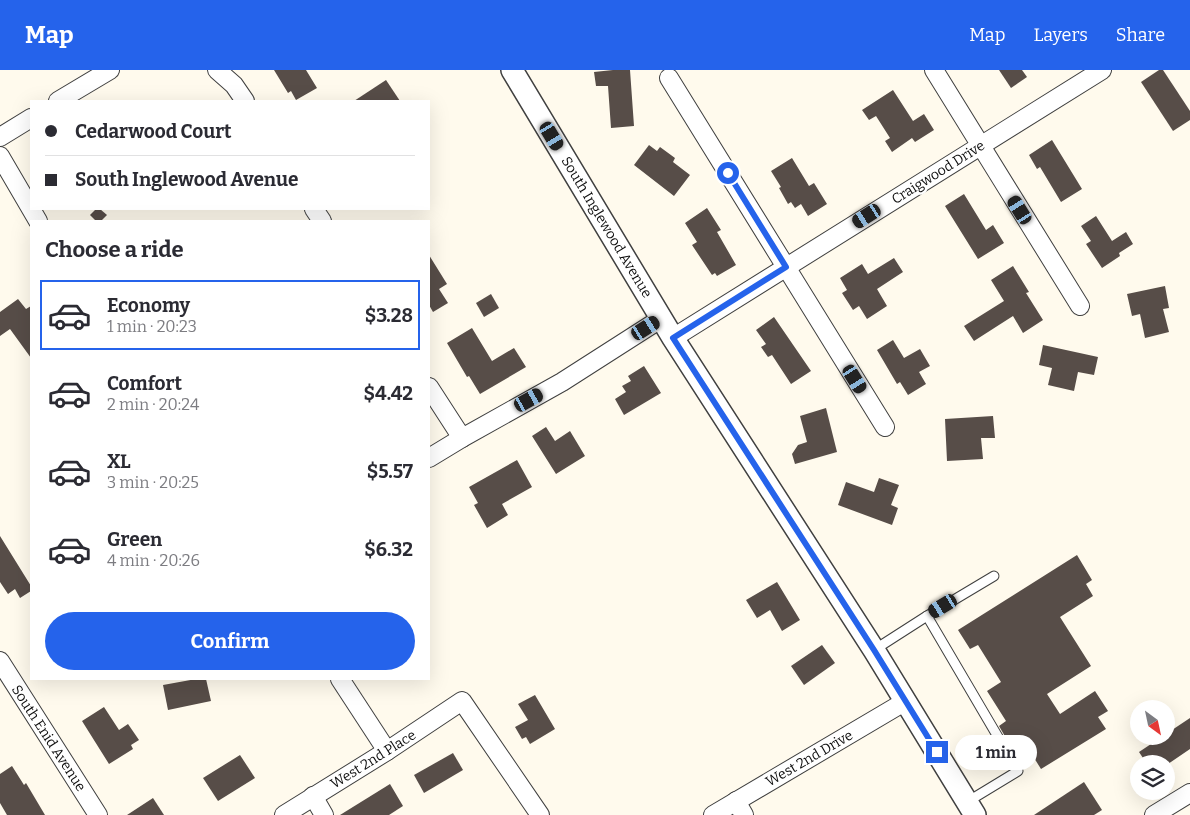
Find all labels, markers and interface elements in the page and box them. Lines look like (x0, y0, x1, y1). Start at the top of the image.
text: Map (25, 21, 74, 49)
text: Map (969, 24, 1005, 46)
text: Layers (1033, 24, 1088, 46)
text: Share (1116, 24, 1165, 46)
car (537, 119, 566, 153)
text: Cedarwood Court (75, 120, 232, 143)
street label: Craigwood Drive (889, 137, 988, 208)
street label: South Inglewood Avenue (558, 154, 655, 301)
route start (717, 162, 739, 184)
text: South Inglewood Avenue (75, 168, 299, 191)
car (1005, 193, 1034, 227)
car (850, 202, 883, 230)
text: Choose a ride (45, 236, 184, 263)
icon: car (47, 293, 92, 338)
text: Economy (107, 294, 190, 317)
text: $3.28 (365, 304, 413, 327)
car (629, 314, 662, 342)
text: 1 min · 20:23 (107, 317, 197, 336)
car (840, 362, 869, 396)
icon: car (47, 371, 92, 416)
text: Comfort (107, 372, 182, 395)
text: $4.42 (364, 382, 413, 405)
car (512, 386, 545, 414)
text: 2 min · 20:24 (107, 395, 199, 414)
icon: car (47, 449, 92, 494)
text: XL (107, 450, 131, 473)
text: $5.57 (367, 460, 413, 483)
text: 3 min · 20:25 (107, 473, 199, 492)
icon: car (47, 527, 92, 572)
text: Green (107, 528, 162, 551)
text: $6.32 (364, 538, 413, 561)
text: 4 min · 20:26 (107, 551, 200, 570)
car (926, 592, 959, 620)
button: Confirm (45, 612, 415, 670)
street label: South Enid Avenue (8, 682, 89, 795)
north arrow (1130, 700, 1175, 745)
map controls (1130, 700, 1175, 800)
street label: West 2nd Place (327, 726, 419, 792)
street label: West 2nd Drive (763, 727, 856, 790)
callout: 1 min (954, 734, 1037, 770)
route end (926, 741, 948, 763)
text: 1 min (976, 743, 1016, 762)
button: layers (1130, 755, 1175, 800)

